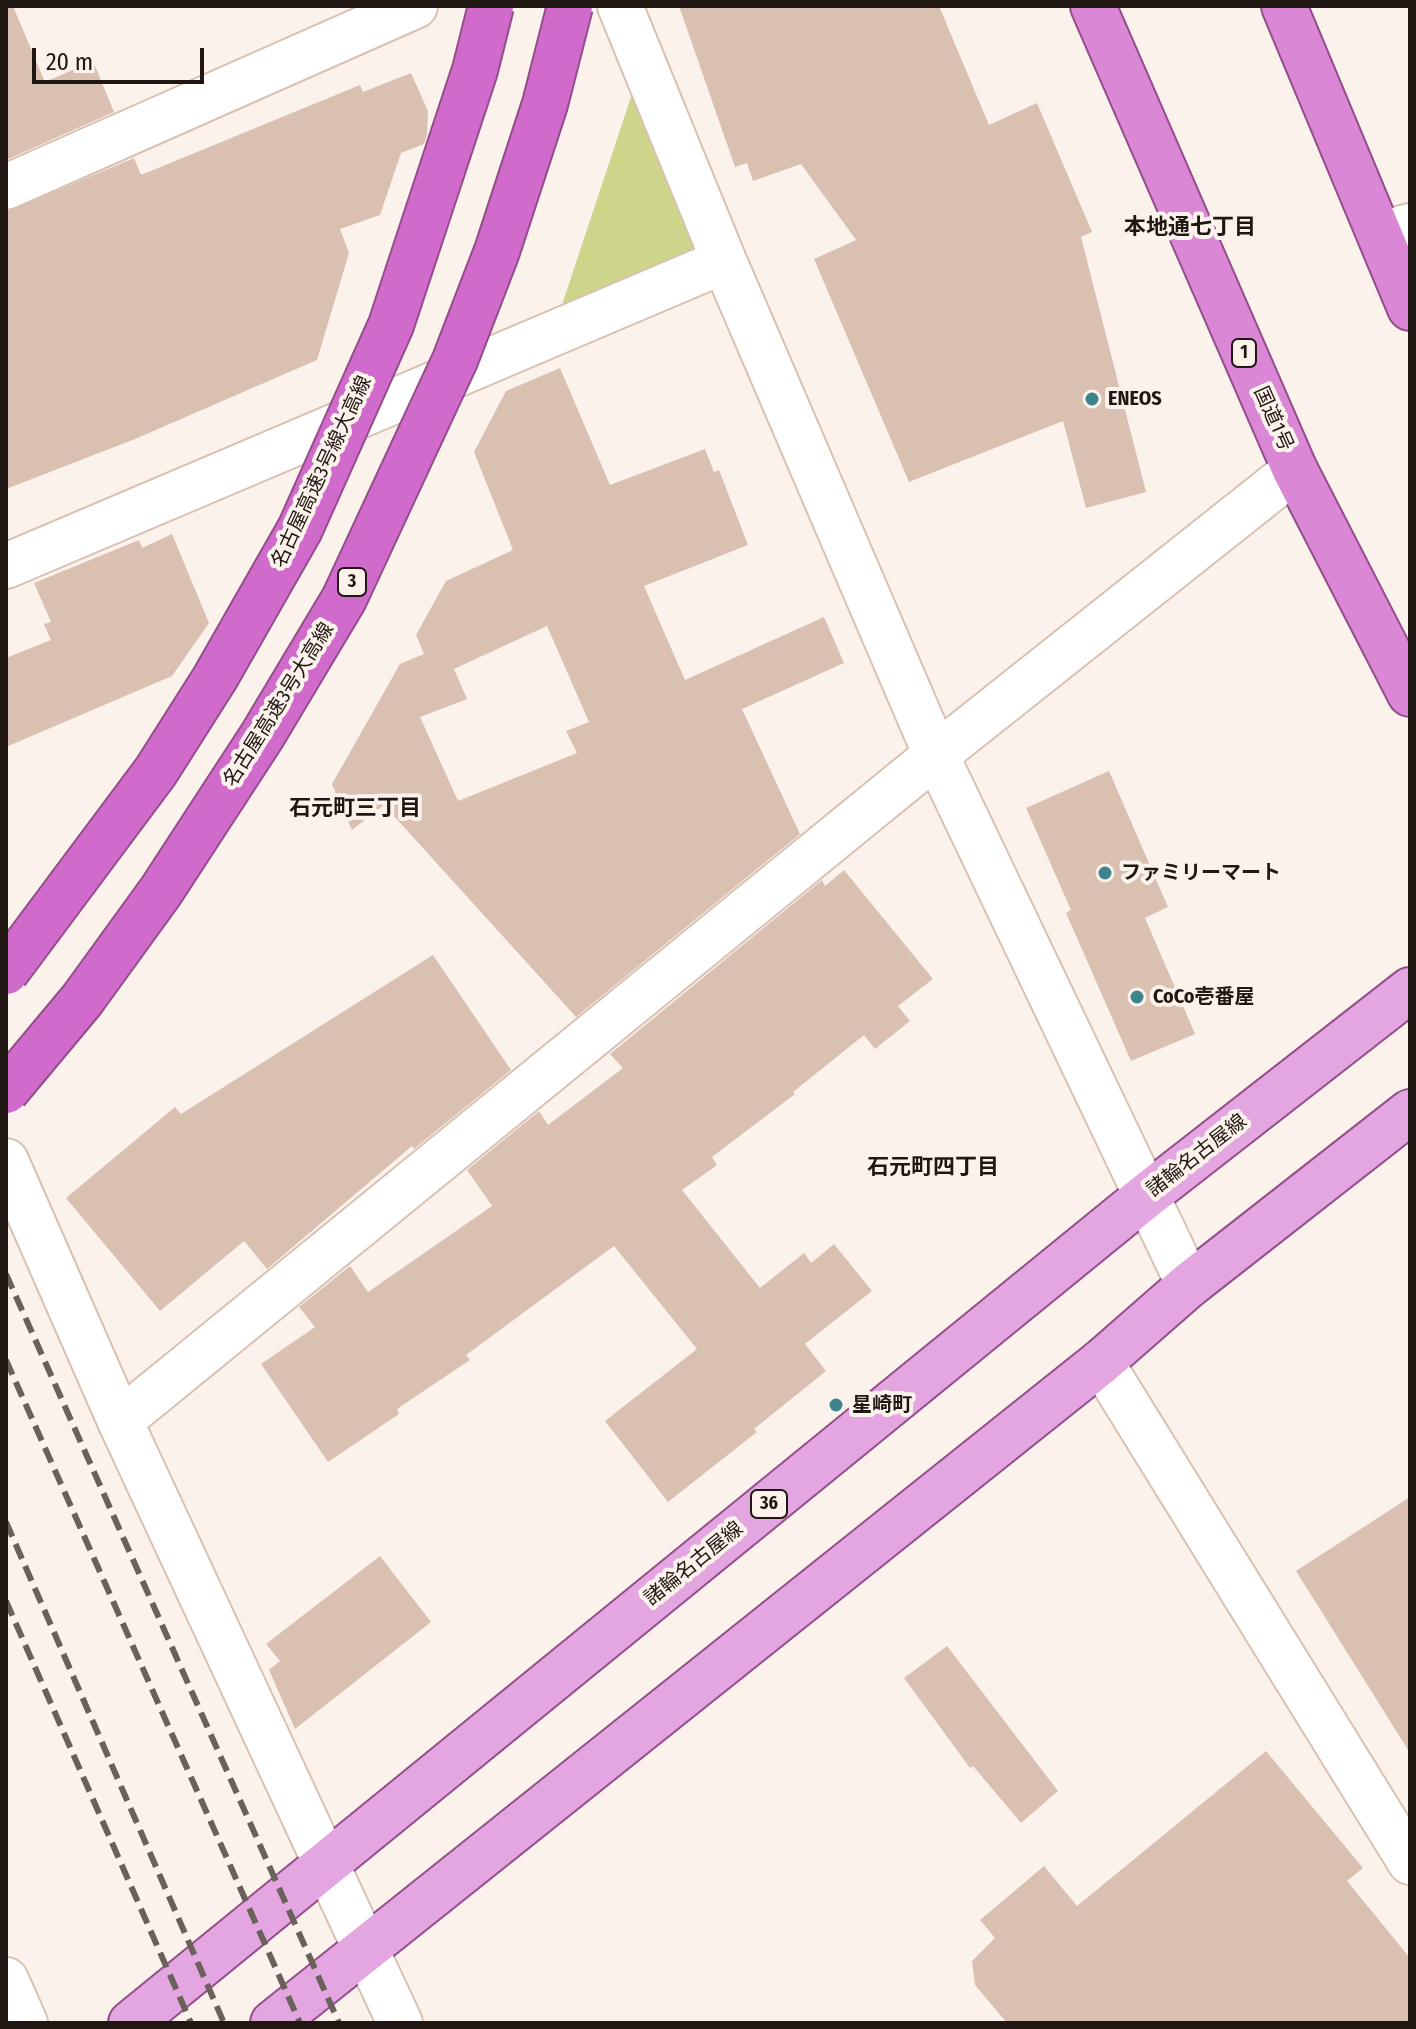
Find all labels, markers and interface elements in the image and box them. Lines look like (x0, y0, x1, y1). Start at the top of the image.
scale bar (36, 32, 208, 82)
text: 20 m (46, 48, 93, 76)
district label: 本地通七丁目 (1124, 215, 1256, 241)
road number: 1 (1232, 339, 1256, 367)
street label: 名古屋高速3号線大高線 (267, 372, 377, 572)
street label: 国道1号 (1248, 383, 1298, 455)
place label: ENEOS (1108, 387, 1162, 411)
marker: ENEOS (1083, 390, 1101, 408)
road number: 3 (338, 568, 366, 596)
street label: 名古屋高速3号大高線 (219, 618, 339, 792)
district label: 石元町三丁目 (289, 796, 421, 822)
place label: ファミリーマート (1121, 861, 1281, 885)
marker: ファミリーマート (1096, 864, 1114, 882)
place label: CoCo壱番屋 (1153, 985, 1255, 1009)
marker: CoCo壱番屋 (1128, 988, 1146, 1006)
street label: 諸輪名古屋線 (1142, 1110, 1252, 1202)
district label: 石元町四丁目 (867, 1155, 999, 1181)
place label: 星崎町 (852, 1393, 912, 1417)
marker: 星崎町 (827, 1396, 845, 1414)
road number: 36 (751, 1490, 787, 1518)
street label: 諸輪名古屋線 (640, 1517, 748, 1611)

